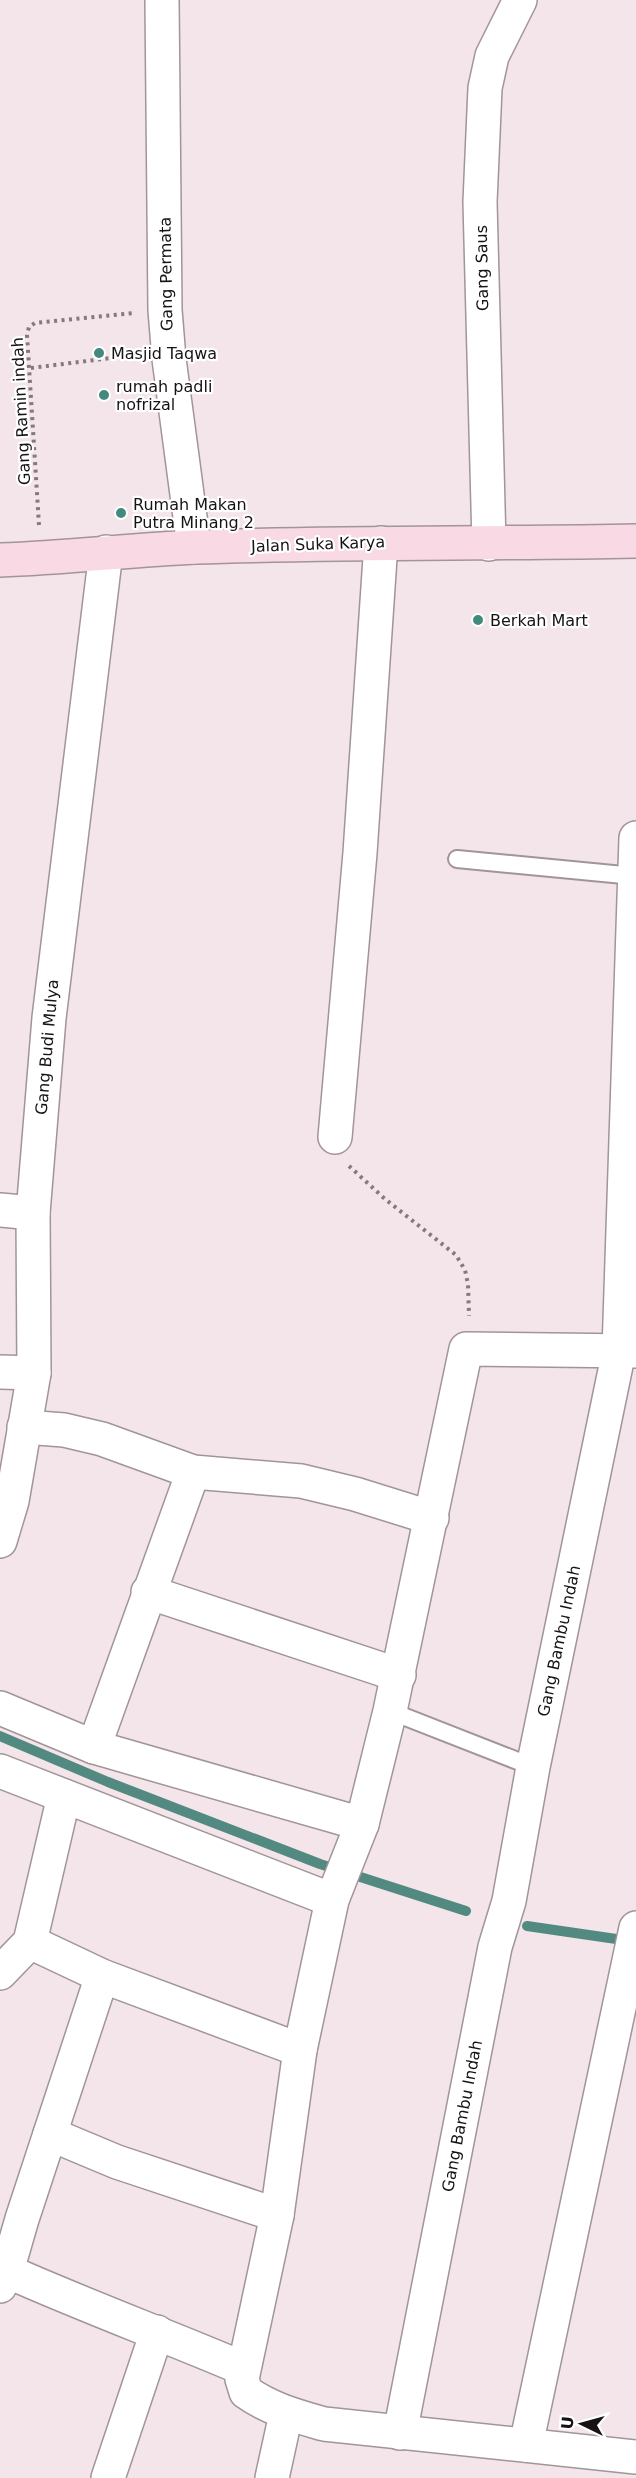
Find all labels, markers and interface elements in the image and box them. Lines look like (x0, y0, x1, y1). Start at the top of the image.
street label: Gang Permata (156, 217, 176, 331)
street label: Gang Saus (472, 225, 492, 311)
street label: Gang Ramin indah (8, 337, 34, 485)
place label: Masjid Taqwa (111, 344, 217, 363)
marker: Masjid Taqwa (92, 346, 106, 360)
place label: rumah padli nofrizal (116, 377, 212, 414)
marker: rumah padli nofrizal (97, 388, 111, 402)
place label: Rumah Makan Putra Minang 2 (133, 495, 254, 532)
marker: Rumah Makan Putra Minang 2 (114, 506, 128, 520)
street label: Jalan Suka Karya (250, 532, 385, 556)
place label: Berkah Mart (490, 611, 588, 630)
marker: Berkah Mart (471, 613, 485, 627)
street label: Gang Budi Mulya (32, 978, 62, 1116)
street label: Gang Bambu Indah (534, 1564, 584, 1718)
street label: Gang Bambu Indah (438, 2038, 486, 2194)
north arrow (552, 2394, 612, 2454)
text: U (558, 2415, 578, 2430)

